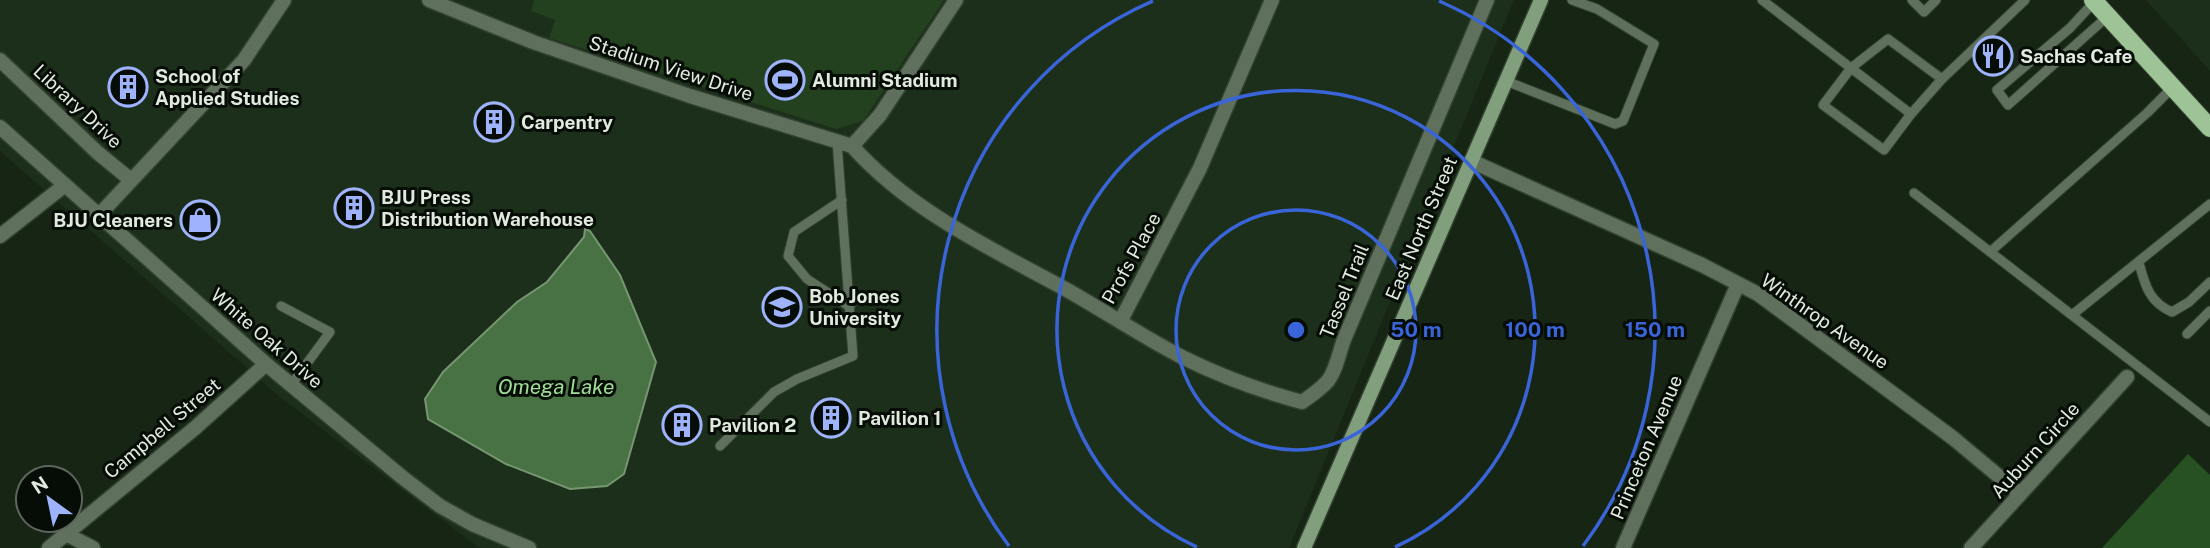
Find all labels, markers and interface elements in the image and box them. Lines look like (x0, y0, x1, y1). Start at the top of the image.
street label: Stadium View Drive (586, 31, 756, 105)
restaurant icon: Sachas Cafe (1972, 35, 2014, 77)
place label: Sachas Cafe (2020, 45, 2133, 67)
sports icon: Alumni Stadium (764, 59, 806, 101)
street label: Library Drive (29, 60, 127, 152)
place label: School of Applied Studies (155, 65, 300, 109)
building icon: School of Applied Studies (107, 66, 149, 108)
place label: Alumni Stadium (812, 69, 958, 91)
building icon: Carpentry (473, 101, 515, 143)
place label: Carpentry (521, 111, 613, 133)
street label: East North Street (1381, 153, 1461, 303)
place label: BJU Press Distribution Warehouse (381, 186, 594, 230)
building icon: BJU Press Distribution Warehouse (333, 187, 375, 229)
shop icon: BJU Cleaners (179, 199, 221, 241)
place label: BJU Cleaners (53, 209, 173, 231)
street label: Profs Place (1097, 209, 1165, 307)
street label: Tassel Trail (1315, 241, 1373, 341)
street label: Winthrop Avenue (1757, 269, 1893, 373)
street label: White Oak Drive (207, 283, 327, 393)
place label: Bob Jones University (809, 285, 901, 329)
school or university icon: Bob Jones University (761, 286, 803, 328)
text: 50 m (1390, 317, 1442, 342)
text: 100 m (1505, 317, 1565, 342)
text: 150 m (1625, 317, 1685, 342)
centre of rings (1284, 318, 1308, 342)
street label: Princeton Avenue (1606, 372, 1686, 522)
street label: Campbell Street (100, 373, 224, 483)
water label: Omega Lake (498, 374, 614, 399)
building icon: Pavilion 1 (810, 397, 852, 439)
street label: Auburn Circle (1986, 398, 2084, 502)
building icon: Pavilion 2 (661, 404, 703, 446)
place label: Pavilion 1 (858, 407, 941, 429)
place label: Pavilion 2 (709, 414, 796, 436)
north arrow (14, 464, 84, 534)
text: N (28, 471, 52, 498)

